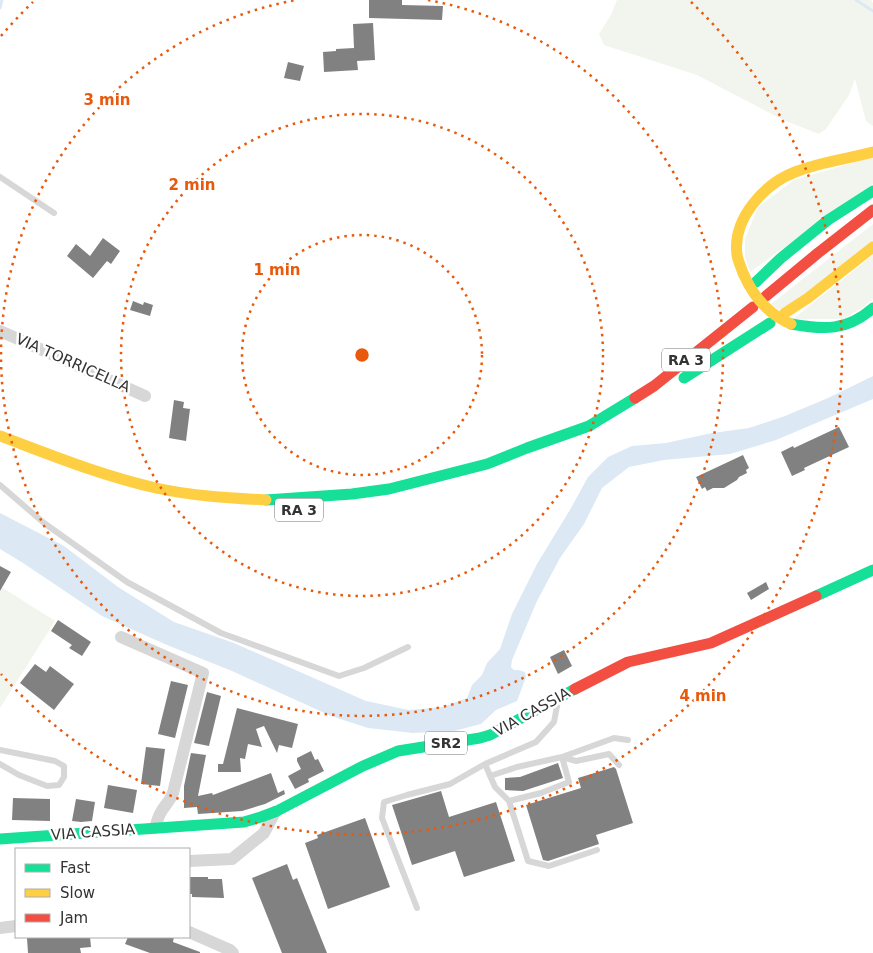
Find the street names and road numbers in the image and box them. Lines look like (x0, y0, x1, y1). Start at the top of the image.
street label: VIA TORRICELLA (13, 330, 134, 397)
road number: RA 3 (662, 348, 710, 372)
road number: RA 3 (275, 498, 323, 522)
street label: VIA CASSIA (491, 683, 574, 740)
road number: SR2 (425, 731, 467, 754)
street label: VIA CASSIA (50, 820, 136, 844)

